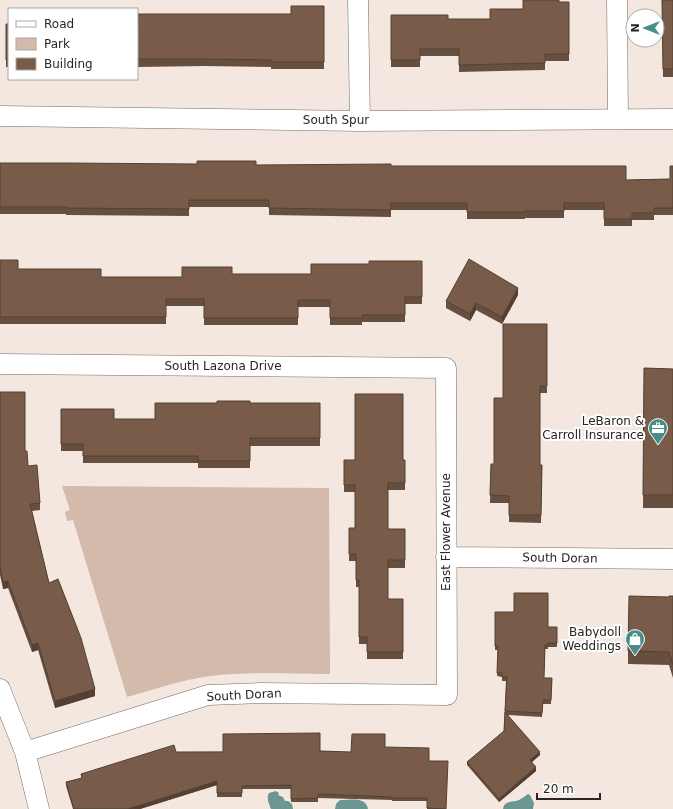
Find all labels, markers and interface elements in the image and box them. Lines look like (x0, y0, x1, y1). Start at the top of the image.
legend (8, 8, 138, 80)
north arrow (625, 8, 665, 48)
text: Road (44, 17, 74, 31)
text: N (629, 23, 642, 33)
text: Park (44, 37, 70, 51)
text: Building (44, 57, 93, 71)
street label: South Spur (303, 113, 369, 127)
street label: South Lazona Drive (164, 359, 282, 373)
place label: LeBaron & Carroll Insurance (542, 414, 644, 442)
office icon: LeBaron & Carroll Insurance (647, 417, 669, 445)
street label: East Flower Avenue (439, 473, 453, 591)
street label: South Doran (522, 550, 598, 566)
place label: Babydoll Weddings (562, 625, 621, 653)
shop icon: Babydoll Weddings (624, 628, 646, 656)
street label: South Doran (206, 686, 282, 704)
scale bar (537, 775, 600, 801)
text: 20 m (543, 782, 574, 796)

